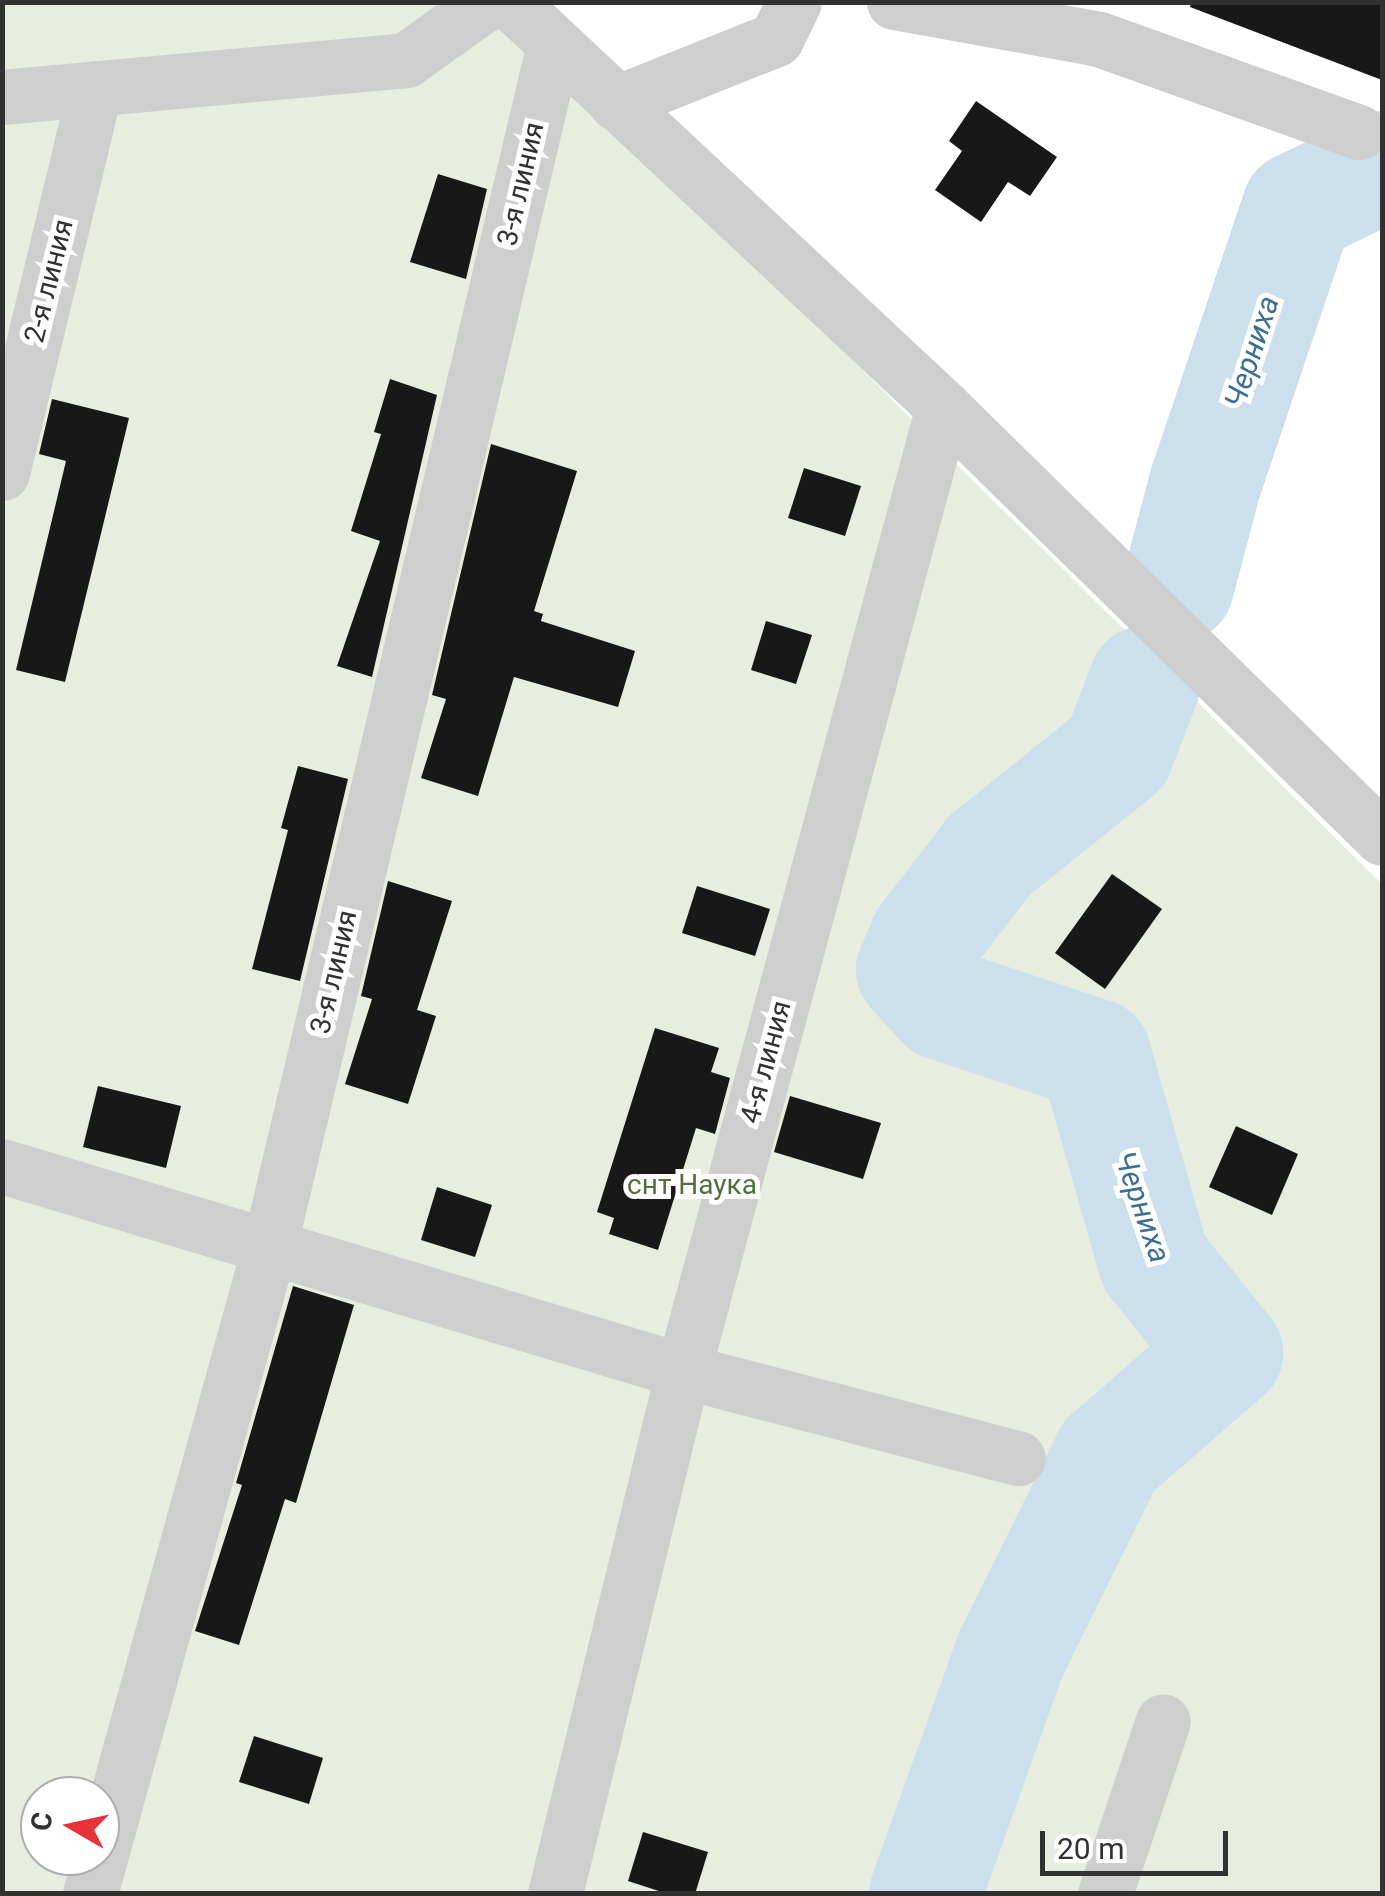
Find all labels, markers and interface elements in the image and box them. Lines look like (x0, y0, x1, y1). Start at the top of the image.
street label: 3-я линия (490, 119, 552, 249)
street label: 2-я линия (17, 216, 81, 346)
water label: Черниха (1217, 291, 1287, 413)
street label: 3-я линия (303, 907, 365, 1037)
street label: 4-я линия (733, 997, 799, 1127)
water label: Черниха (1106, 1147, 1178, 1267)
park label: снт Наука (627, 1168, 757, 1202)
north arrow (20, 1776, 120, 1876)
text: С (24, 1810, 60, 1833)
scale bar (1045, 1811, 1232, 1873)
text: 20 m (1057, 1831, 1124, 1866)

